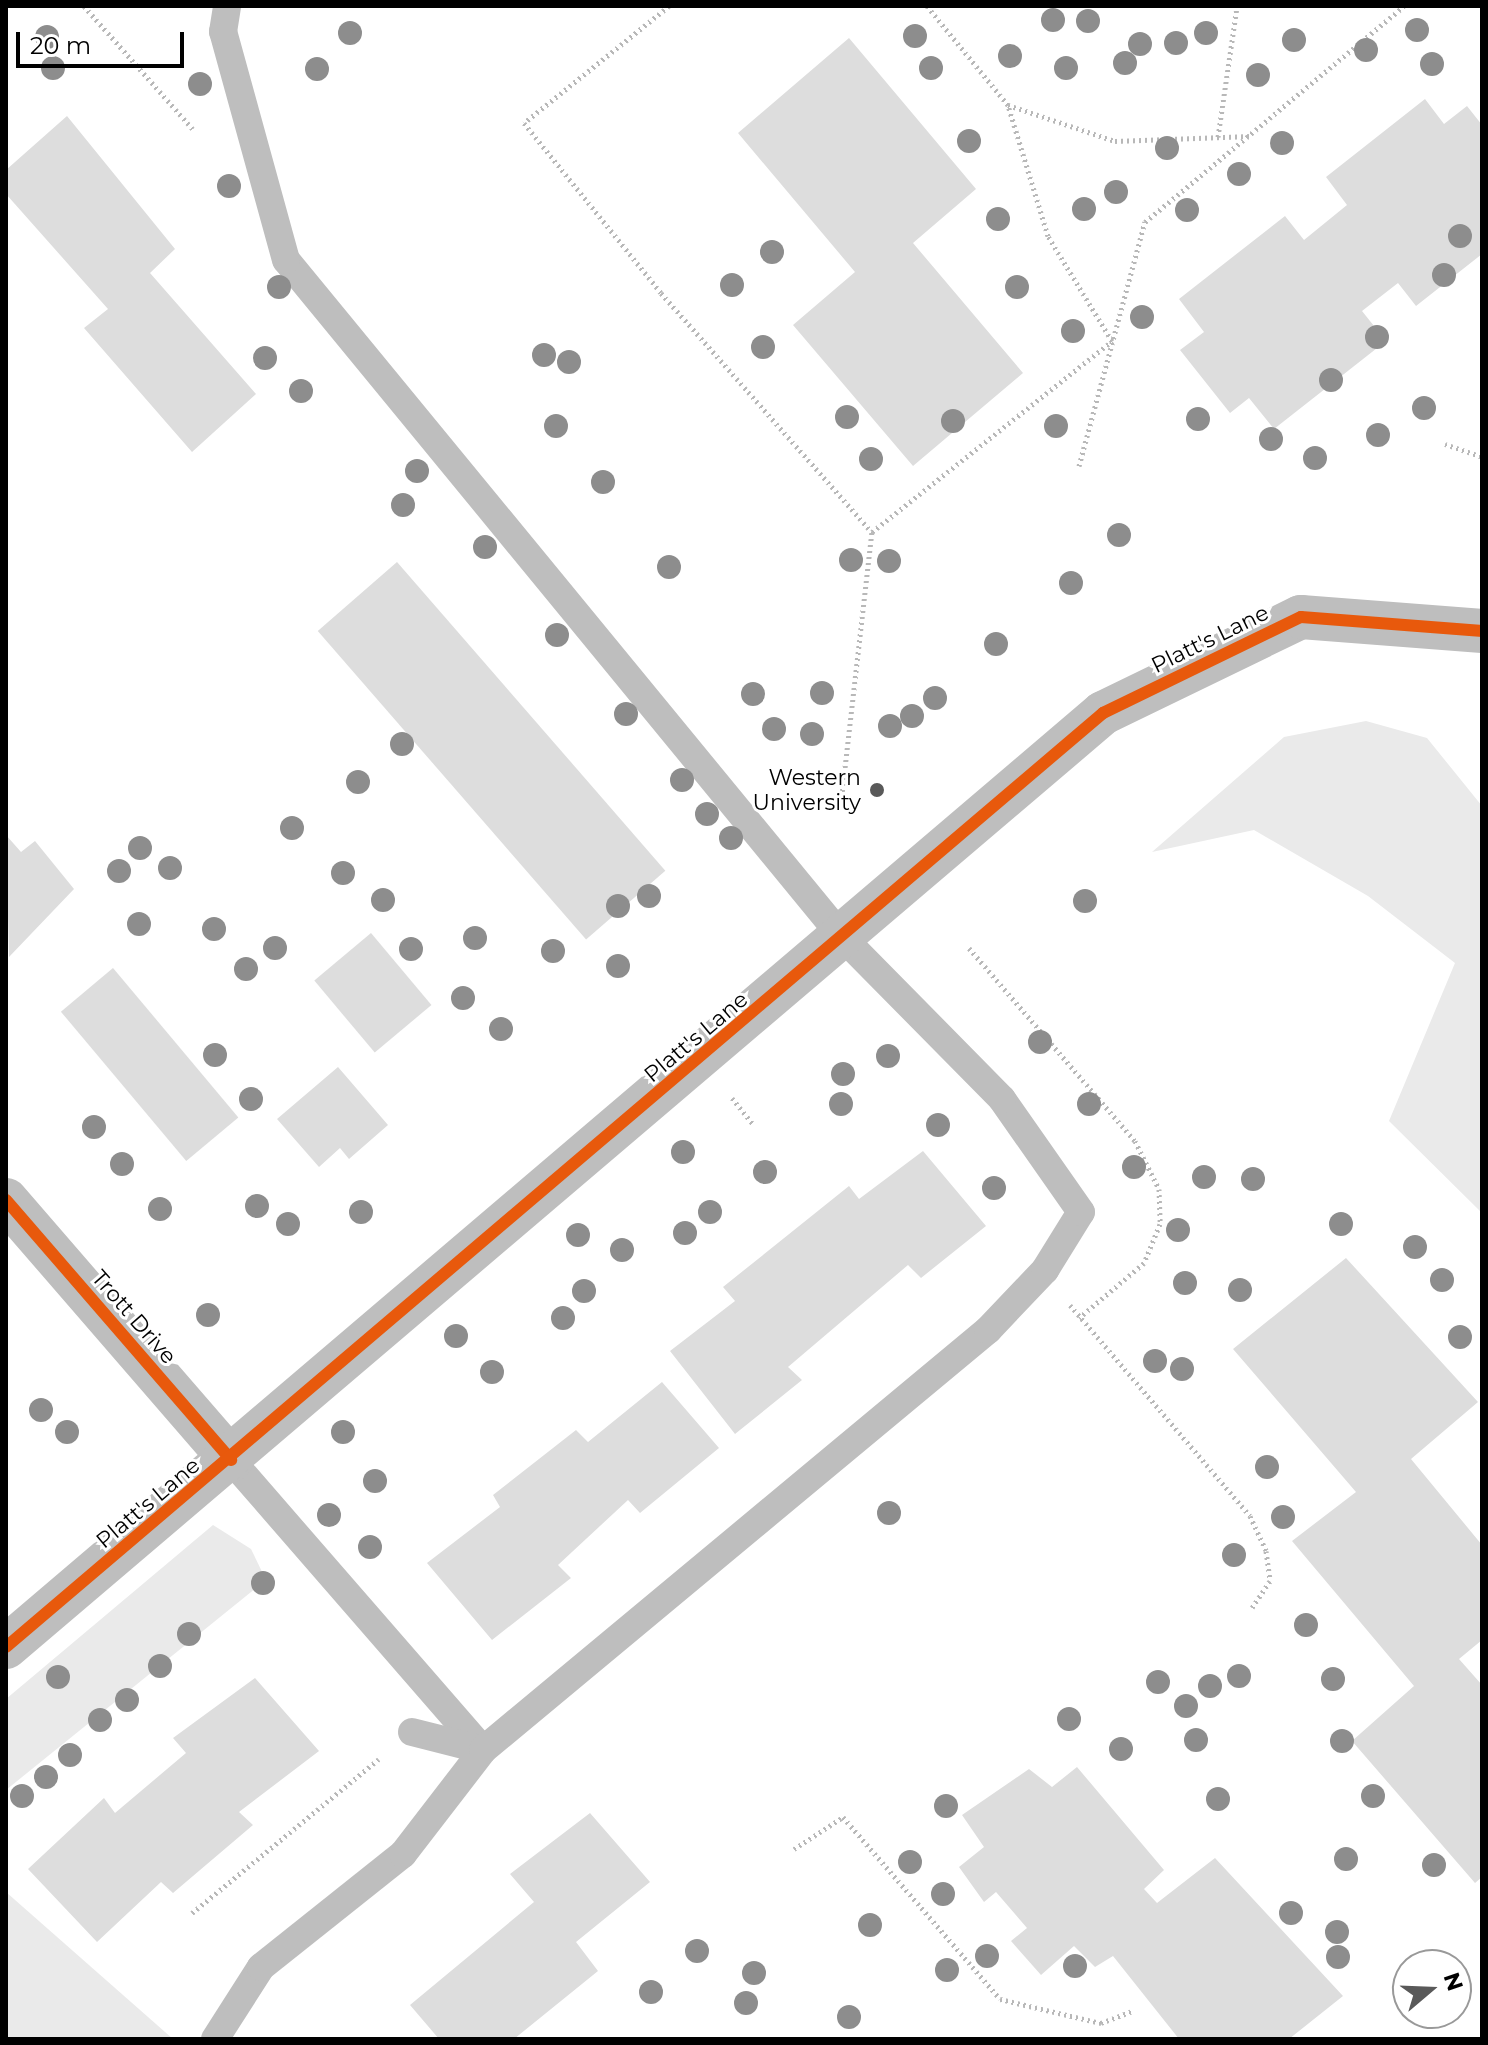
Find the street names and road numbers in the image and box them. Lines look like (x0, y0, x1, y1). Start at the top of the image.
street label: Platt's Lane (1147, 599, 1273, 679)
street label: Platt's Lane (639, 986, 753, 1088)
street label: Trott Drive (86, 1265, 182, 1369)
street label: Platt's Lane (91, 1452, 205, 1554)

